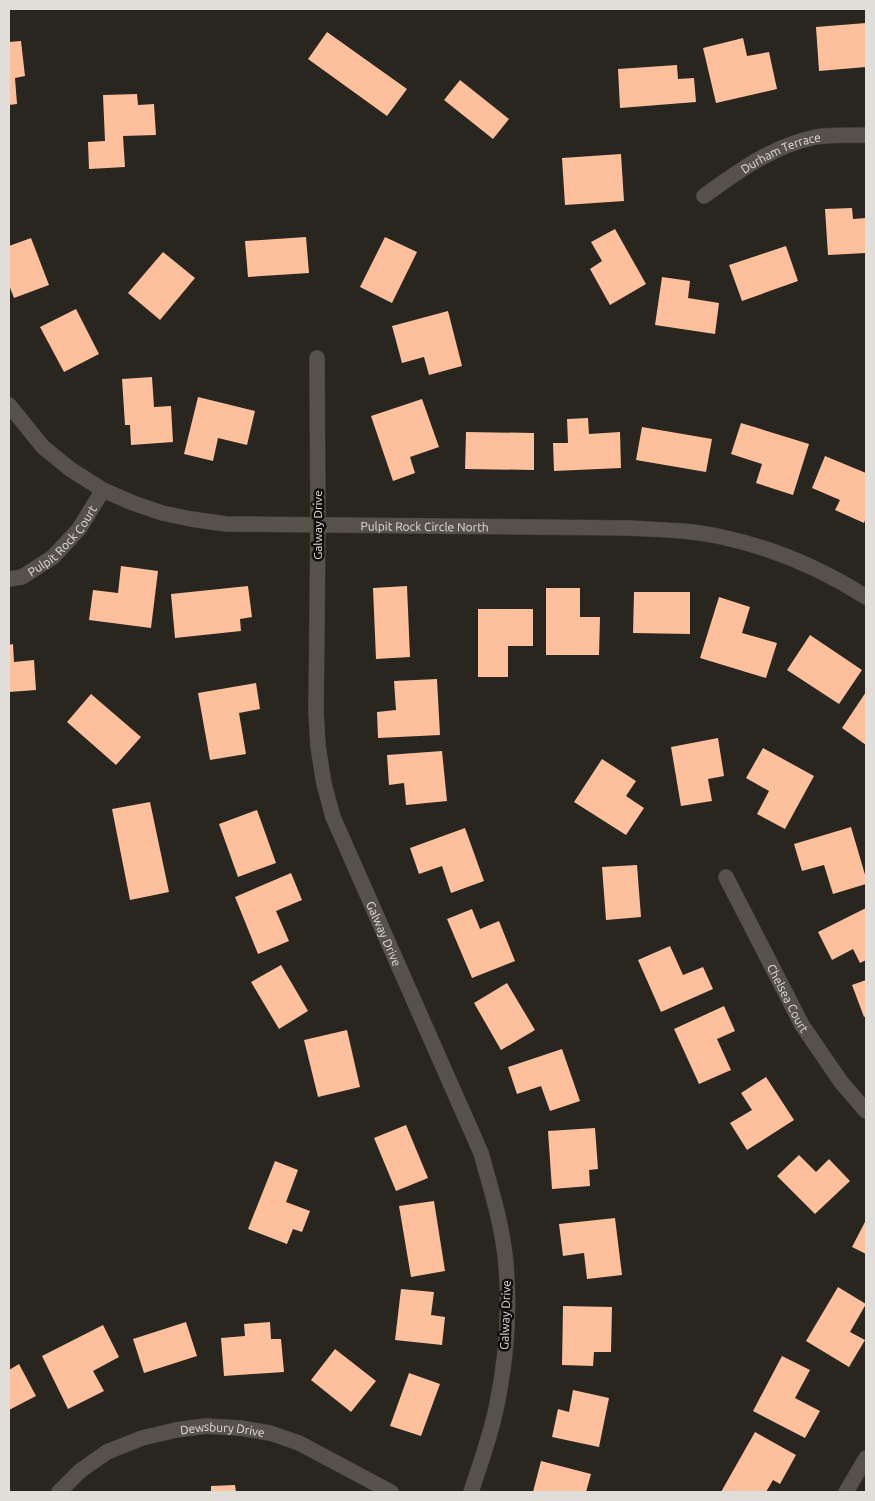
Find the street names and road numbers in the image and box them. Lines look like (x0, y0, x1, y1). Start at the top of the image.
street label: Durham Terrace (738, 130, 821, 175)
street label: Galway Drive (311, 490, 324, 560)
street label: Pulpit Rock Court (25, 503, 99, 578)
street label: Pulpit Rock Circle North (360, 519, 489, 533)
street label: Galway Drive (364, 899, 404, 968)
street label: Chelsea Court (765, 962, 812, 1035)
street label: Galway Drive (497, 1280, 513, 1350)
street label: Dewsbury Drive (179, 1419, 266, 1439)

